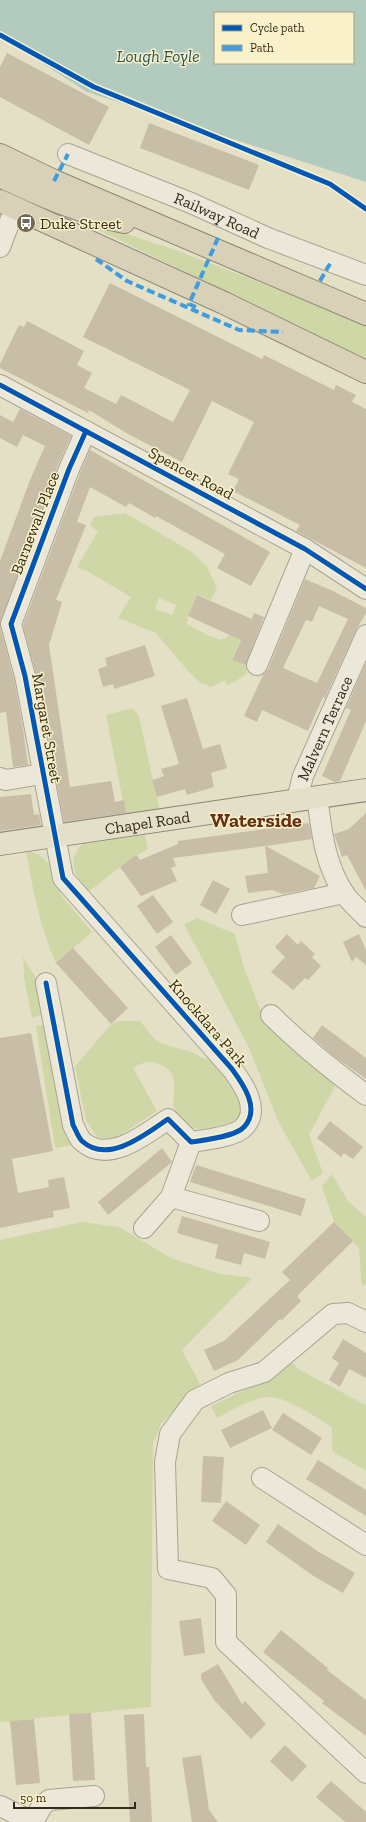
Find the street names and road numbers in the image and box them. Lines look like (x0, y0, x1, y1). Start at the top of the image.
street label: Railway Road (171, 188, 263, 243)
street label: Spencer Road (145, 443, 237, 503)
street label: Barnewall Place (7, 469, 63, 577)
street label: Margaret Street (28, 672, 66, 784)
street label: Malvern Terrace (293, 673, 356, 784)
street label: Chapel Road (104, 807, 191, 838)
street label: Knockdara Park (165, 975, 252, 1071)

